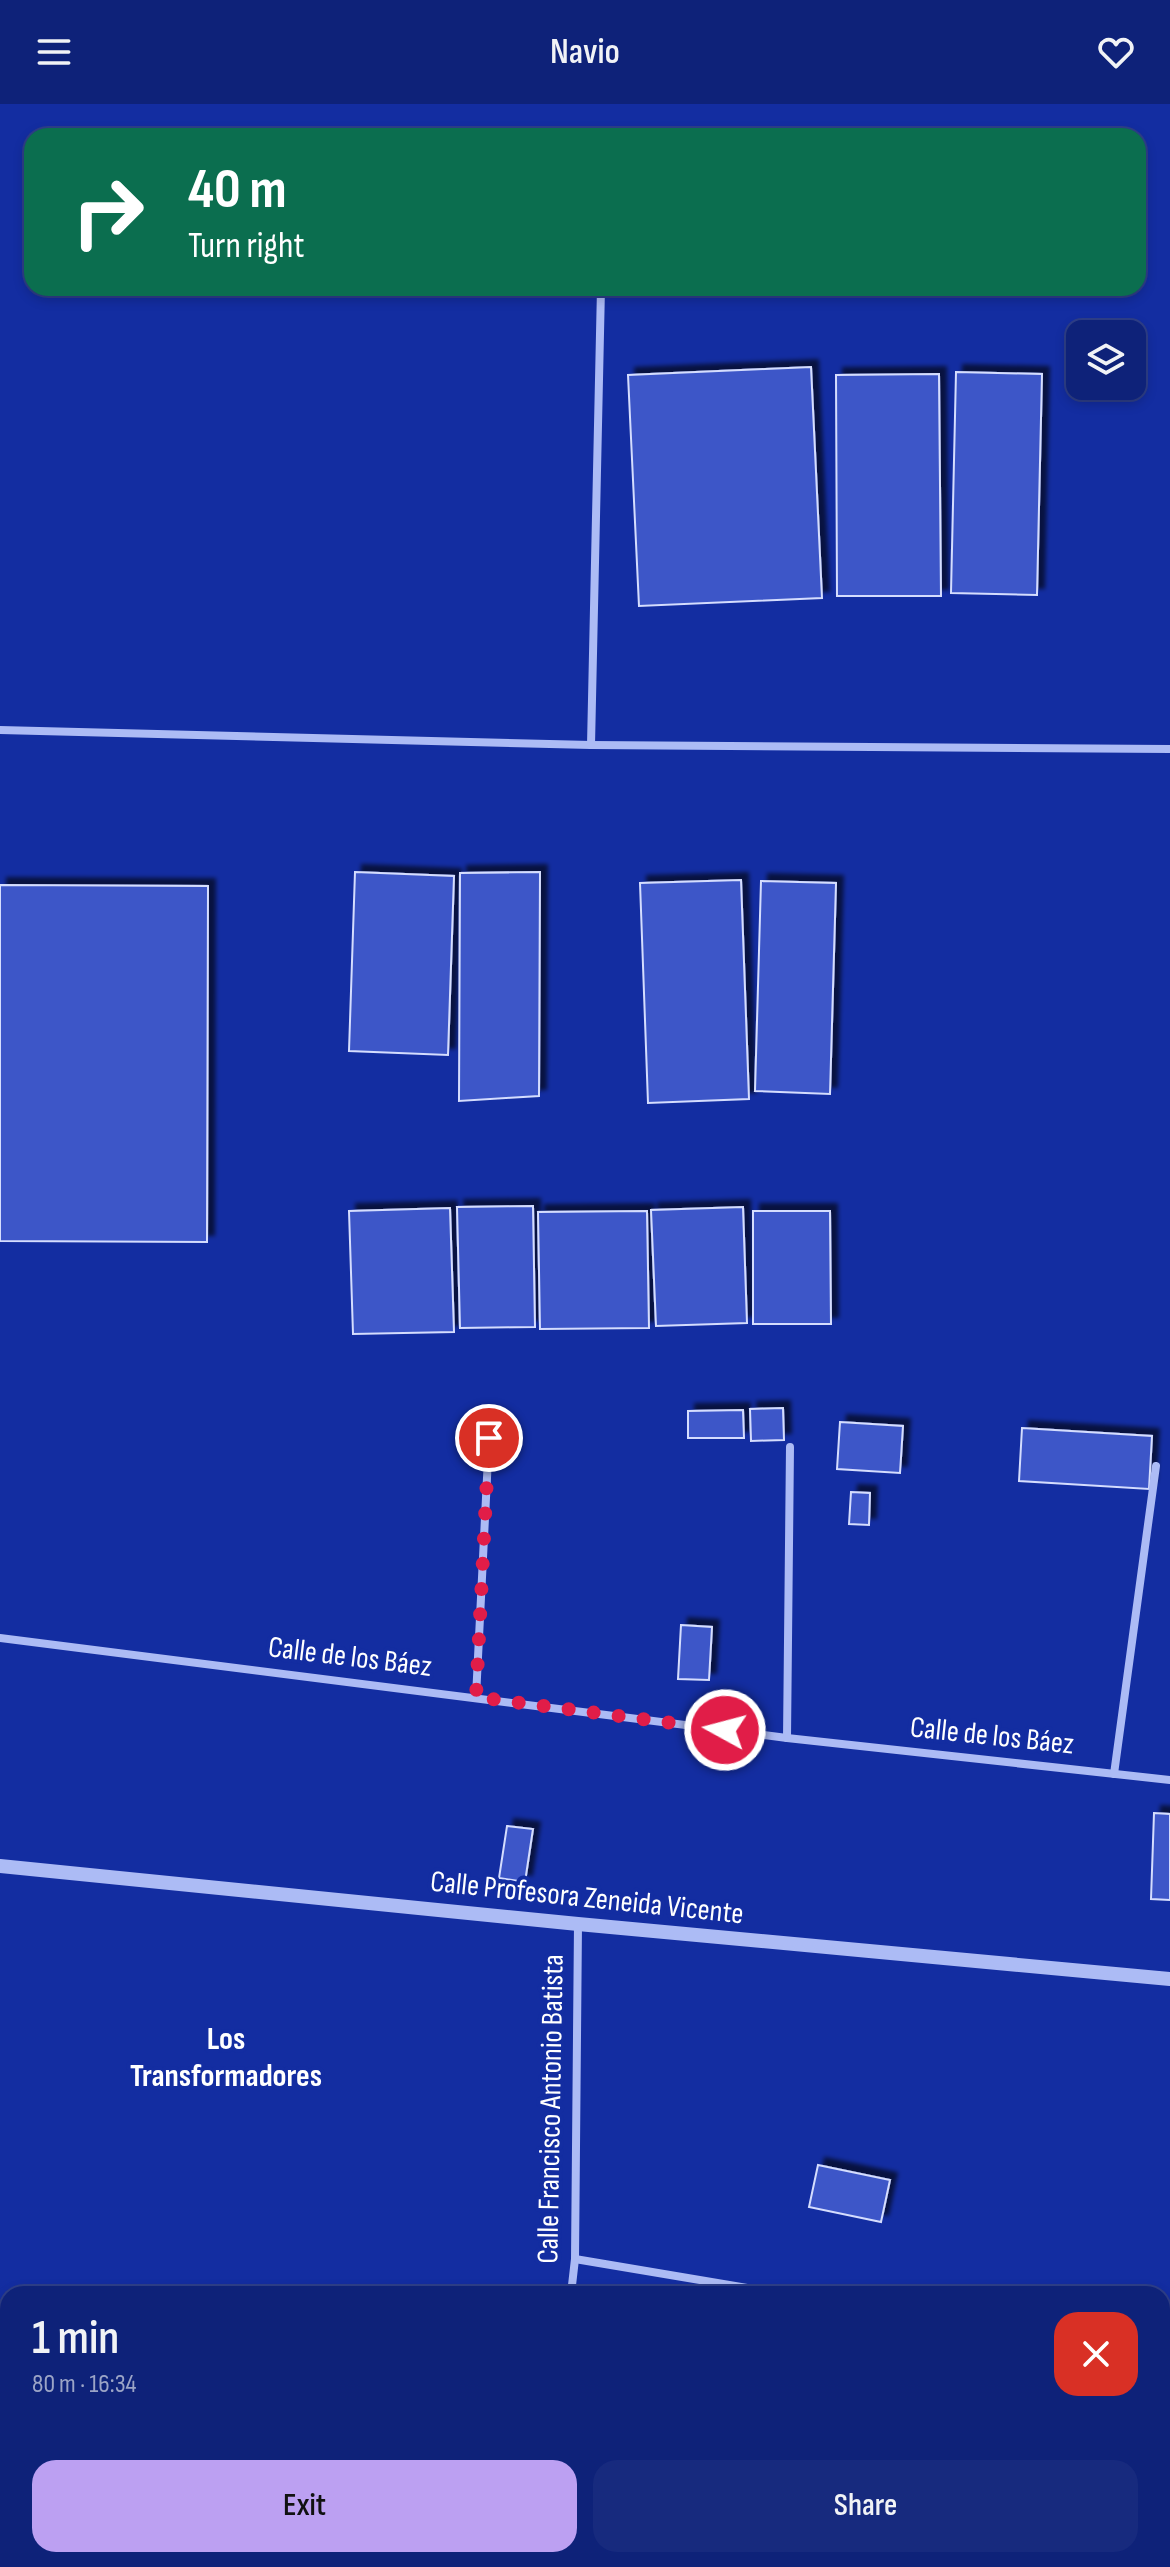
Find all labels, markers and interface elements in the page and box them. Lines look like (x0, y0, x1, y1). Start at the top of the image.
icon: menu (32, 30, 76, 74)
icon: heart (1094, 30, 1138, 74)
text: Navio (550, 31, 620, 74)
text: 40 m (188, 157, 287, 224)
icon: right (56, 160, 160, 264)
text: Turn right (188, 225, 305, 268)
map controls (1066, 320, 1146, 400)
button: layers (1066, 320, 1146, 400)
pin (455, 1404, 523, 1472)
icon: arrive (467, 1416, 511, 1460)
street label: Calle de los Báez (266, 1629, 434, 1685)
position arrow (683, 1688, 767, 1772)
street label: Calle de los Báez (908, 1710, 1076, 1763)
street label: Calle Profesora Zeneida Vicente (429, 1864, 745, 1932)
street label: Calle Francisco Antonio Batista (530, 1954, 572, 2264)
district label: Los Transformadores (130, 2020, 322, 2096)
text: 1 min (32, 2310, 119, 2367)
button: close (1054, 2312, 1138, 2396)
text: 80 m · 16:34 (32, 2369, 136, 2400)
button: Exit (32, 2460, 577, 2552)
button: Share (593, 2460, 1138, 2552)

